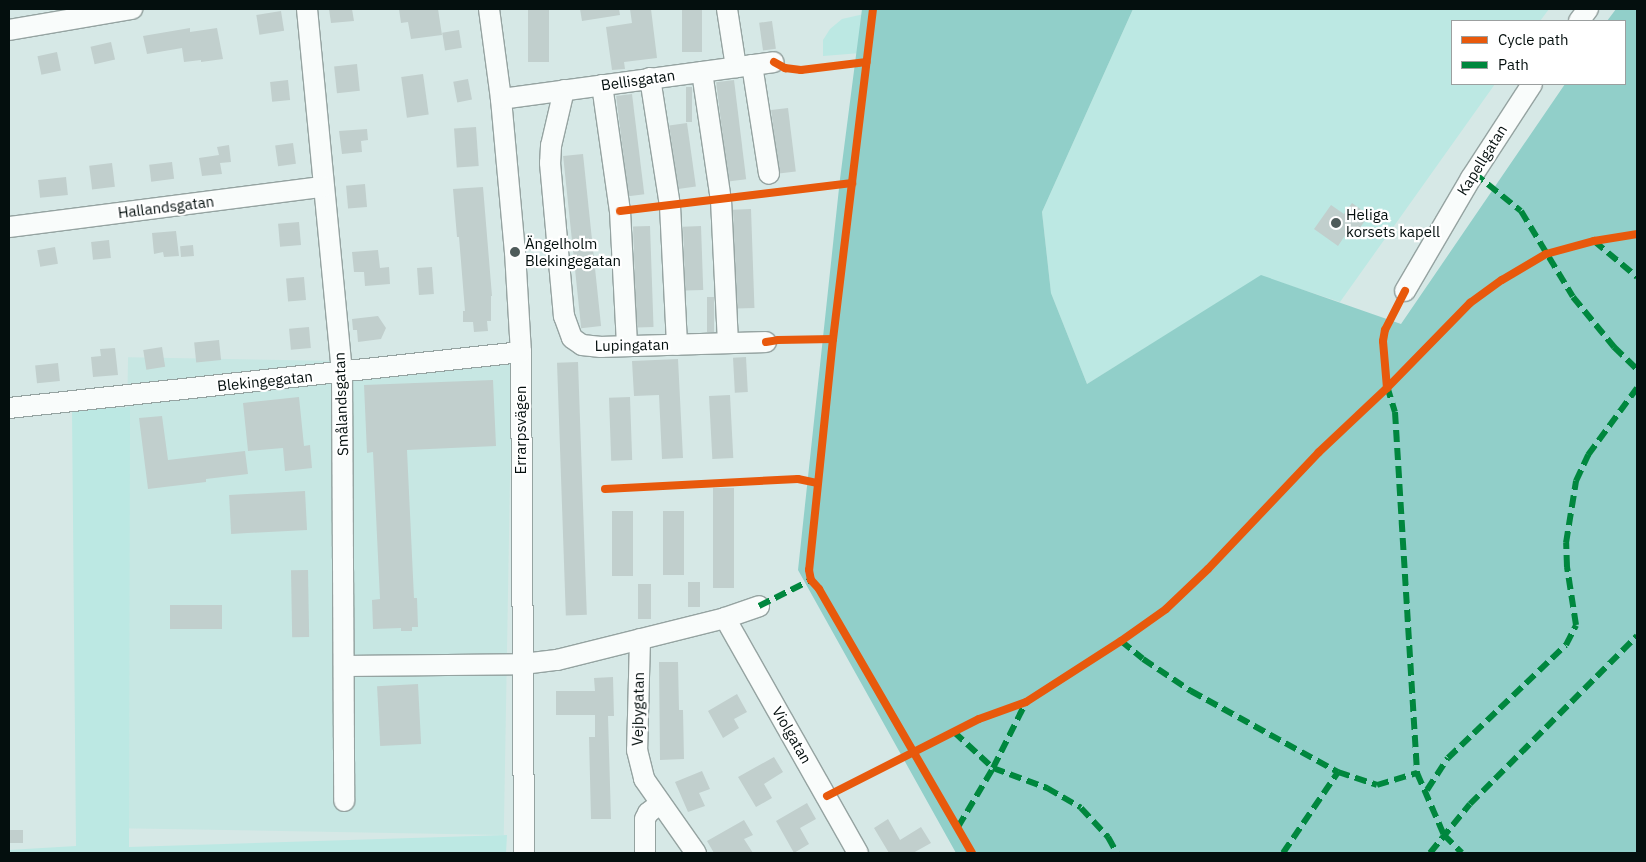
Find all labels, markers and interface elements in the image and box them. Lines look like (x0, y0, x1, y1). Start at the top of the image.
legend (1451, 20, 1626, 85)
text: Cycle path (1498, 30, 1569, 49)
text: Path (1498, 55, 1529, 74)
street label: Bellisgatan (600, 66, 676, 94)
street label: Kapellgatan (1453, 121, 1511, 199)
street label: Hallandsgatan (117, 192, 215, 222)
place label: Heliga korsets kapell (1346, 205, 1440, 240)
marker: Heliga korsets kapell (1330, 217, 1342, 229)
place label: Ängelholm Blekingegatan (525, 234, 621, 269)
marker: Ängelholm Blekingegatan (509, 246, 521, 258)
street label: Lupingatan (595, 335, 669, 355)
street label: Smålandsgatan (330, 352, 352, 456)
street label: Blekingegatan (216, 367, 314, 395)
street label: Errarpsvägen (512, 386, 530, 474)
street label: Vejbygatan (628, 672, 648, 746)
street label: Violgatan (768, 703, 816, 767)

